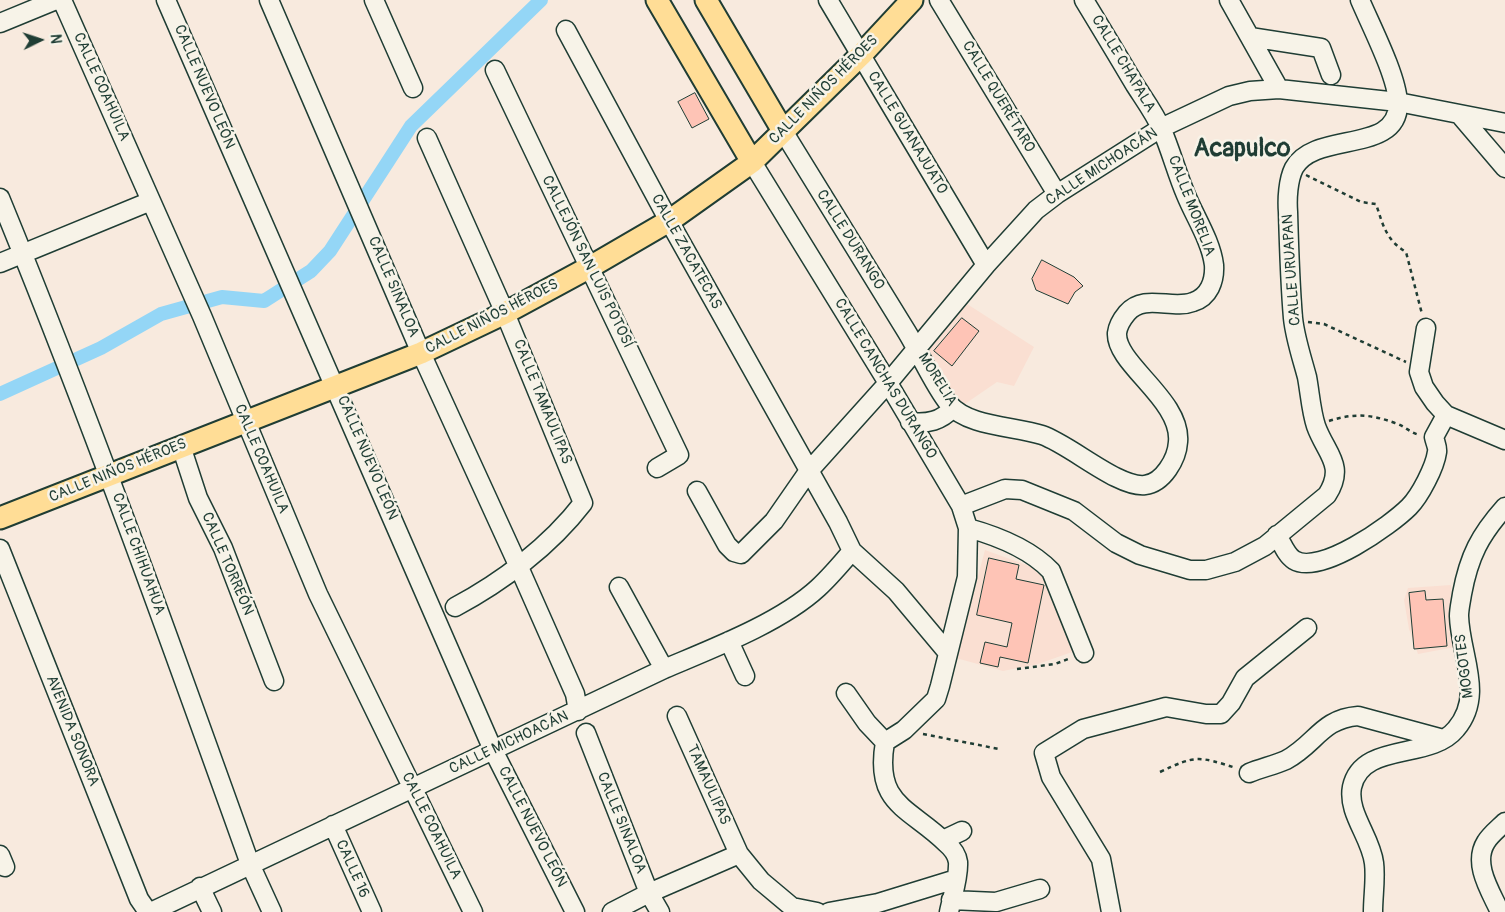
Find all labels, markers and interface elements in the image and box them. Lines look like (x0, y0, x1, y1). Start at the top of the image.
street label: CALLE CHAPALA (1087, 12, 1159, 116)
north arrow (15, 15, 65, 65)
street label: CALLE NUEVO LEÓN (170, 22, 238, 152)
street label: CALLE COAHUILA (69, 30, 133, 144)
street label: CALLE NIÑOS HÉROES (766, 32, 882, 148)
text: N (47, 34, 64, 44)
street label: CALLE QUERÉTARO (958, 38, 1038, 156)
street label: CALLE GUANAJUATO (863, 68, 951, 198)
street label: CALLE MICHOACÁN (1043, 124, 1161, 210)
district label: Acapulco (1194, 135, 1290, 165)
street label: CALLE MORELIA (1164, 153, 1218, 259)
street label: CALLEJÓN SAN LUIS POTOSÍ (537, 173, 637, 351)
street label: CALLE DURANGO (812, 187, 888, 293)
street label: CALLE ZACATECAS (647, 191, 725, 313)
street label: CALLE URUAPAN (1279, 214, 1305, 326)
street label: CALLE SINALOA (364, 234, 422, 340)
street label: CALLE NIÑOS HÉROES (423, 276, 561, 358)
street label: CALLE CANCHAS DURANGO (830, 296, 940, 462)
street label: CALLE TAMAULIPAS (509, 337, 575, 467)
street label: MORELIA (914, 350, 960, 410)
street label: CALLE NUEVO LEÓN (333, 393, 401, 523)
street label: CALLE COAHUILA (230, 402, 292, 516)
street label: CALLE NIÑOS HÉROES (47, 435, 189, 507)
street label: CALLE CHIHUAHUA (108, 491, 168, 617)
street label: CALLE TORREÓN (197, 510, 257, 618)
street label: MOGOTES (1452, 633, 1478, 699)
street label: AVENIDA SONORA (42, 673, 102, 789)
street label: CALLE MICHOACÁN (447, 707, 571, 779)
street label: TAMAULIPAS (682, 742, 734, 828)
street label: CALLE NUEVO LEÓN (494, 764, 570, 890)
street label: CALLE COAHUILA (397, 770, 465, 882)
street label: CALLE SINALOA (593, 770, 649, 876)
street label: CALLE 16 (331, 837, 373, 901)

